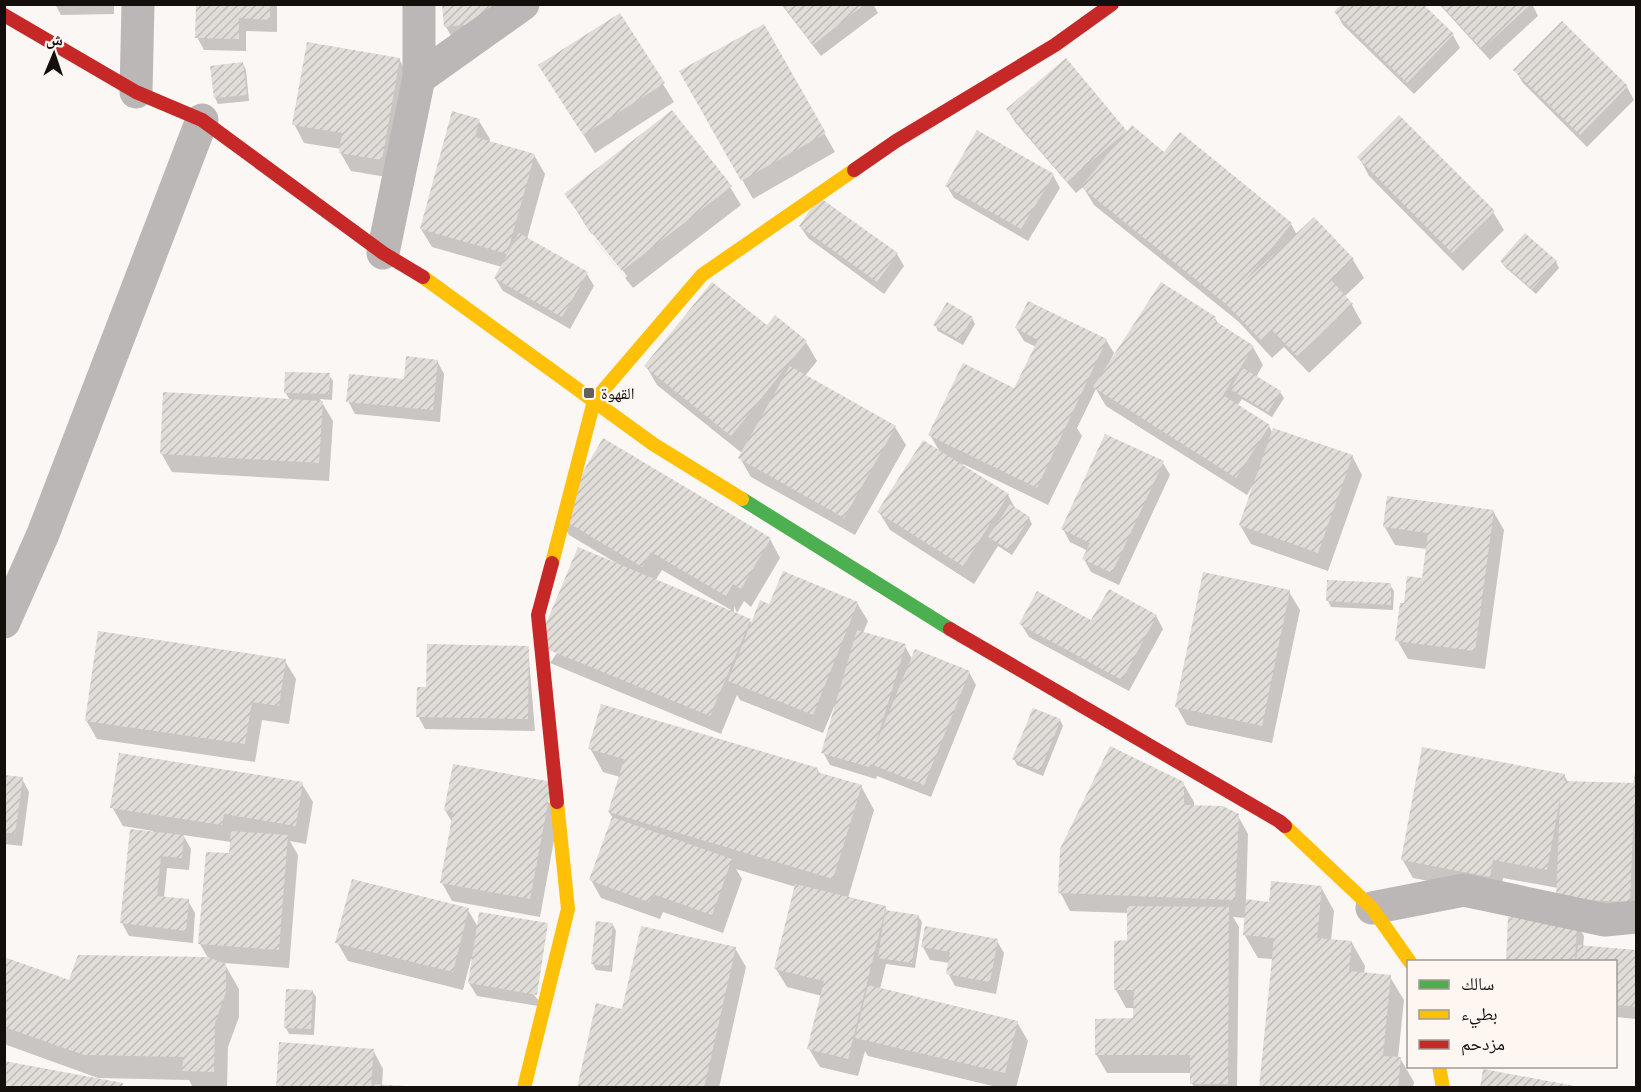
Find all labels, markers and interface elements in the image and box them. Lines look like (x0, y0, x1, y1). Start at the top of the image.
north arrow (24, 24, 84, 84)
text: ش (46, 30, 63, 49)
place label: القهوة (601, 384, 635, 403)
marker: القهوة (582, 386, 596, 400)
legend (1407, 960, 1617, 1068)
text: سالك (1461, 973, 1494, 994)
text: بطيء (1461, 1003, 1498, 1029)
text: مزدحم (1461, 1033, 1505, 1056)

